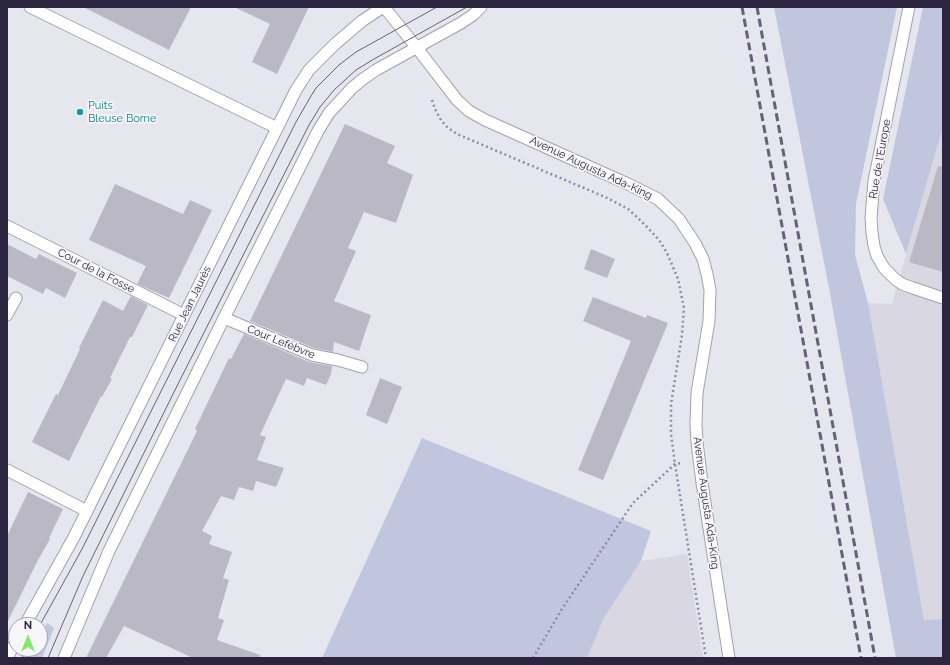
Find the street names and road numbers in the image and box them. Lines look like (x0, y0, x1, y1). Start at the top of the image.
street label: Rue de l'Europe (867, 118, 893, 200)
street label: Avenue Augusta Ada-King (528, 134, 654, 202)
street label: Cour de la Fosse (55, 246, 137, 296)
street label: Rue Jean Jaurès (166, 264, 214, 344)
street label: Cour Lefèbvre (245, 322, 317, 362)
street label: Avenue Augusta Ada-King (690, 436, 722, 570)

